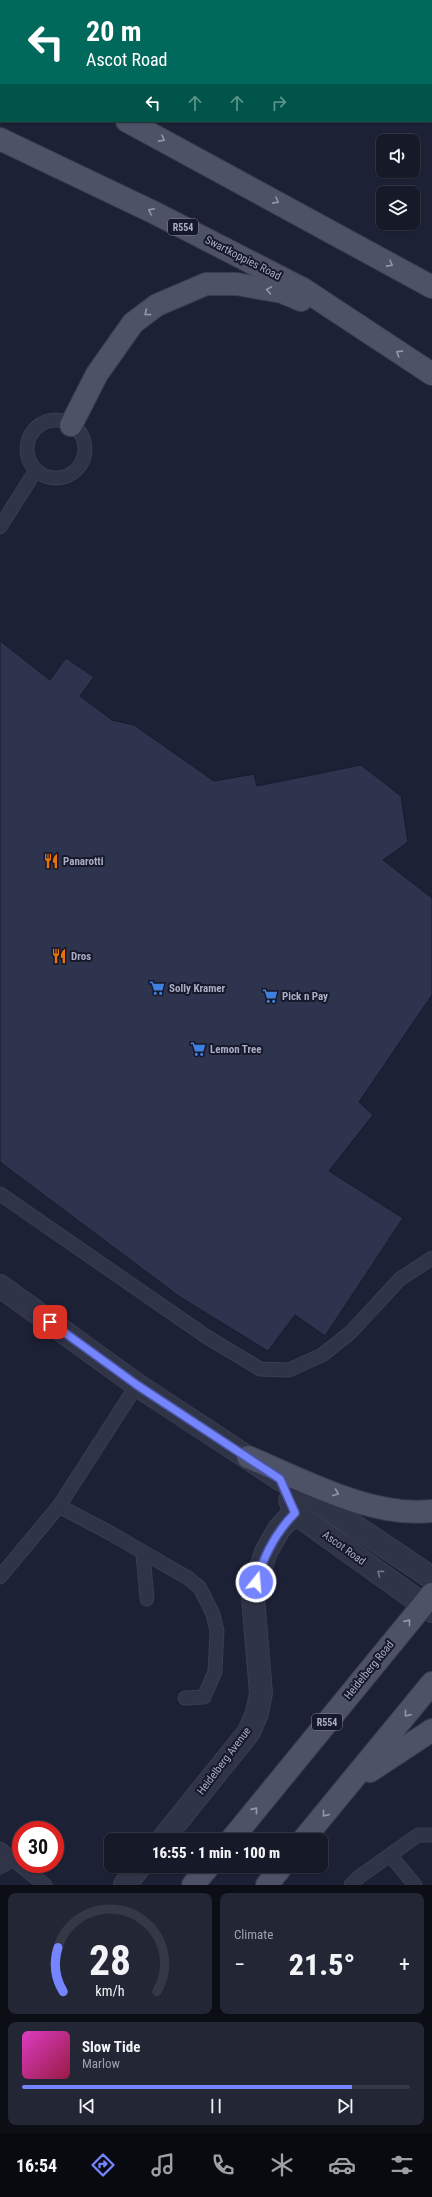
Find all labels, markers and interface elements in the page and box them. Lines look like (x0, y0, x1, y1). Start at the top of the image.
text: 20 m (86, 15, 142, 48)
icon: left (20, 16, 72, 68)
text: Ascot Road (86, 49, 168, 70)
icon: left (142, 92, 164, 114)
icon: ahead (184, 92, 206, 114)
icon: ahead (226, 92, 248, 114)
icon: right (268, 92, 290, 114)
map controls (376, 134, 420, 230)
button: sound (376, 134, 420, 178)
one-way arrow (158, 135, 165, 142)
button: layers (376, 186, 420, 230)
one-way arrow (272, 197, 279, 204)
one-way arrow (148, 208, 156, 216)
road number: R554 (168, 219, 198, 235)
street label: Swartkoppies Road (203, 233, 283, 283)
one-way arrow (386, 259, 393, 267)
one-way arrow (266, 286, 272, 295)
one-way arrow (144, 308, 151, 315)
one-way arrow (397, 350, 404, 357)
restaurant icon: Panarotti (42, 852, 60, 870)
place label: Panarotti (63, 855, 104, 868)
restaurant icon: Dros (50, 947, 68, 965)
place label: Dros (71, 950, 91, 963)
supermarket icon: Solly Kramer (148, 979, 166, 997)
place label: Solly Kramer (169, 982, 226, 995)
supermarket icon: Pick n Pay (261, 987, 279, 1005)
place label: Pick n Pay (282, 990, 328, 1003)
supermarket icon: Lemon Tree (189, 1040, 207, 1058)
place label: Lemon Tree (210, 1043, 261, 1056)
pin (33, 1305, 67, 1339)
icon: arrive (39, 1311, 61, 1333)
one-way arrow (332, 1488, 339, 1496)
street label: Ascot Road (320, 1528, 368, 1568)
position arrow (235, 1561, 277, 1603)
one-way arrow (377, 1571, 384, 1578)
one-way arrow (403, 1619, 410, 1627)
street label: Heidelberg Road (341, 1638, 397, 1702)
one-way arrow (405, 1709, 412, 1716)
road number: R554 (312, 1714, 342, 1730)
street label: Heidelberg Avenue (194, 1725, 254, 1797)
one-way arrow (251, 1807, 258, 1814)
one-way arrow (322, 1809, 329, 1817)
speed limit sign: 30 (12, 1821, 64, 1873)
text: 16:55 · 1 min · 100 m (152, 1844, 280, 1862)
text: Climate (234, 1927, 273, 1942)
text: 28 (89, 1935, 131, 1984)
text: 21.5° (289, 1947, 355, 1982)
text: − (234, 1952, 245, 1977)
text: + (399, 1952, 410, 1977)
text: km/h (95, 1982, 125, 1998)
text: Slow Tide (82, 2038, 140, 2056)
text: Marlow (82, 2056, 120, 2071)
icon: previous (76, 2095, 98, 2117)
icon: pause (205, 2095, 227, 2117)
icon: next (334, 2095, 356, 2117)
icon: directions (89, 2151, 117, 2179)
icon: music (149, 2151, 177, 2179)
icon: phone (209, 2151, 237, 2179)
icon: climate (268, 2151, 296, 2179)
icon: car (328, 2151, 356, 2179)
icon: filters (388, 2151, 416, 2179)
text: 16:54 (16, 2155, 57, 2176)

